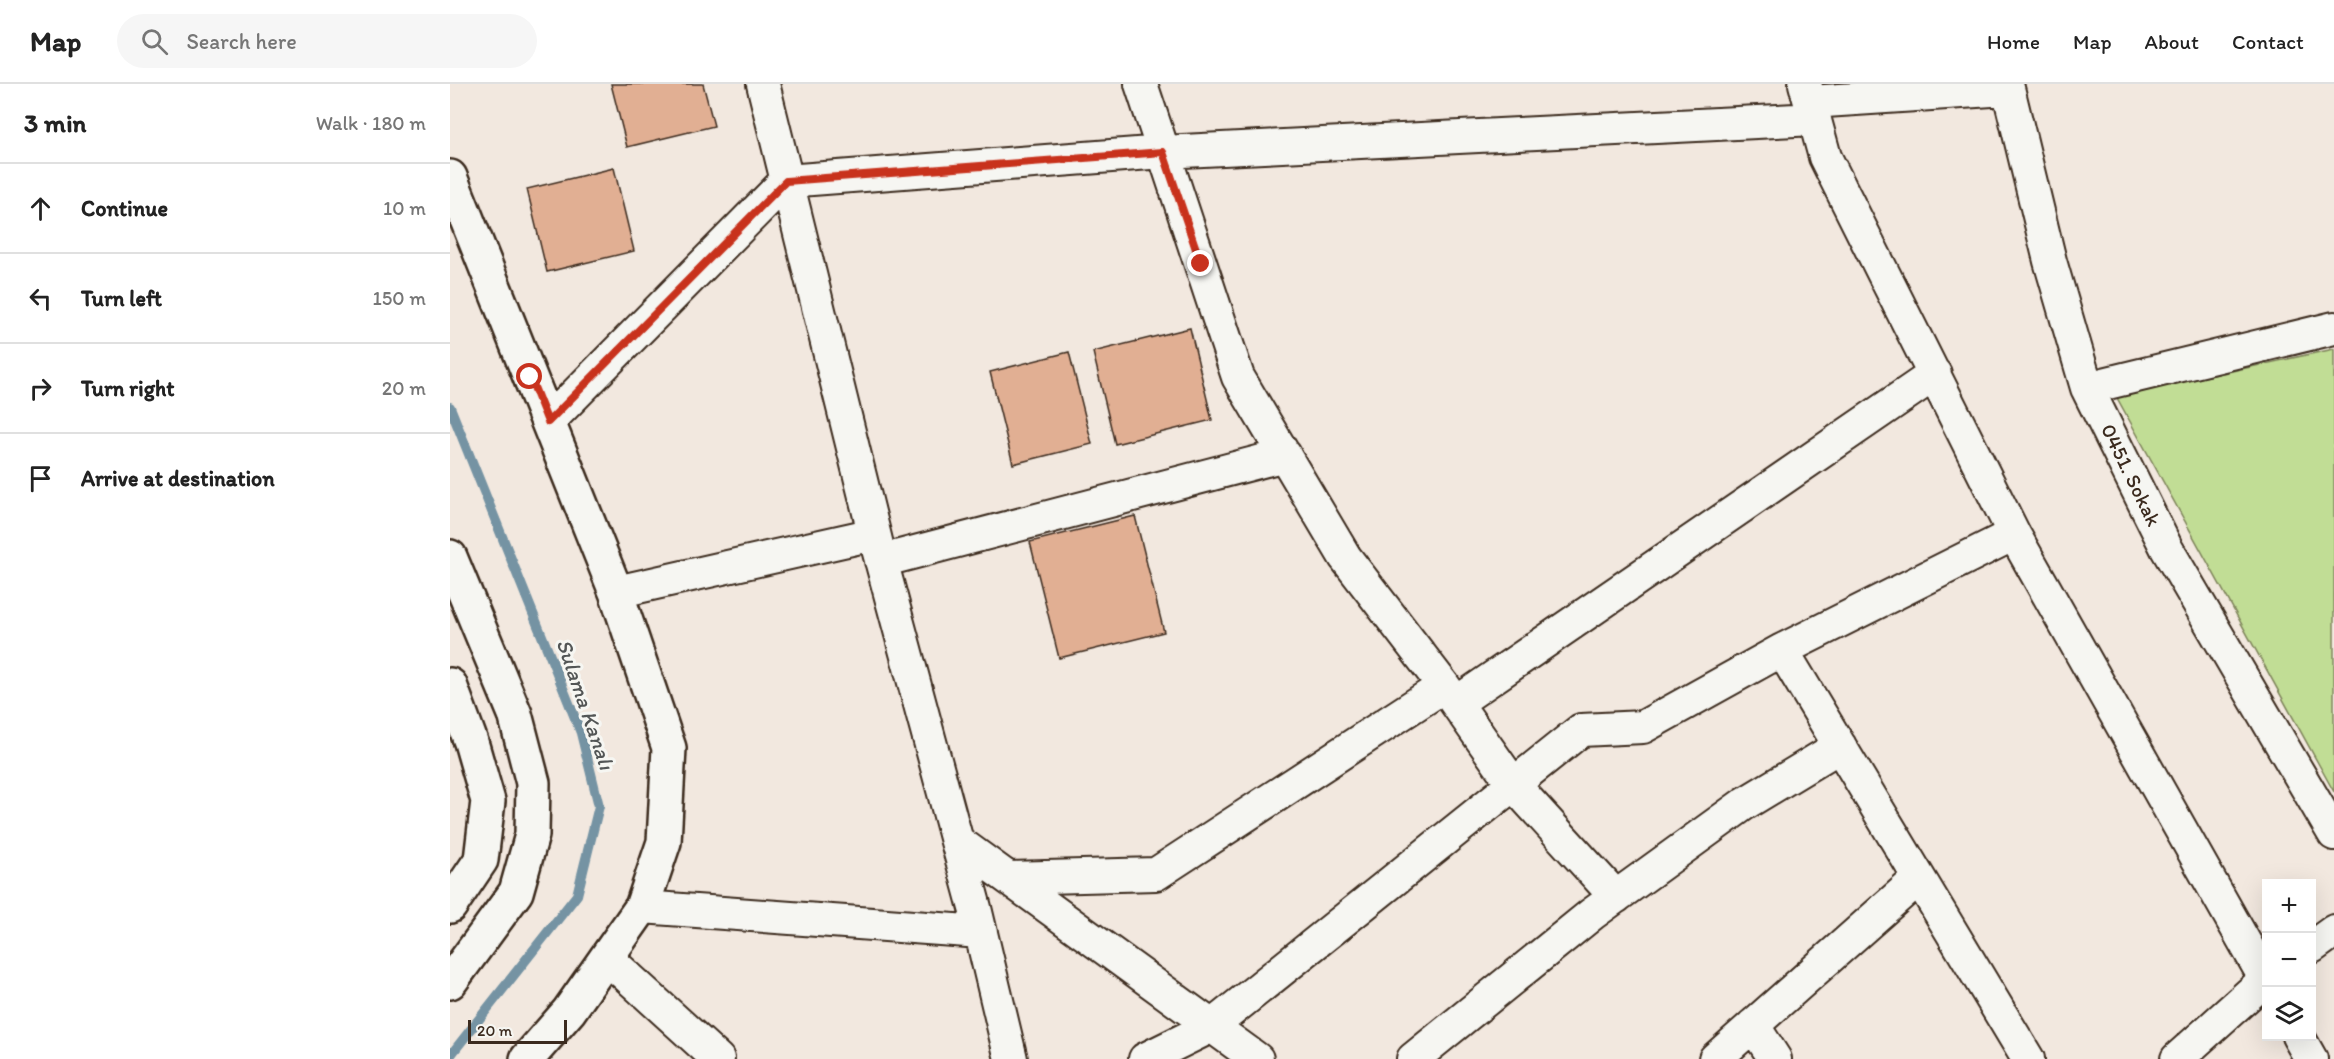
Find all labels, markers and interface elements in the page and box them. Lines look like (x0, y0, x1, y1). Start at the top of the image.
search box (117, 14, 537, 68)
text: Map (30, 24, 81, 58)
icon: search (138, 25, 171, 58)
text: Search here (186, 28, 297, 55)
text: Home (1987, 29, 2040, 54)
text: Map (2073, 29, 2112, 54)
text: About (2145, 29, 2199, 54)
text: Contact (2232, 29, 2304, 54)
text: 3 min (24, 107, 86, 139)
text: Walk · 180 m (316, 111, 426, 135)
icon: ahead (24, 192, 57, 225)
text: Continue (81, 195, 168, 222)
text: 10 m (383, 196, 426, 220)
route end (1187, 250, 1213, 276)
icon: left (24, 282, 57, 315)
text: Turn left (81, 285, 162, 312)
text: 150 m (373, 286, 426, 310)
route start (516, 363, 542, 389)
icon: right (24, 372, 57, 405)
text: Turn right (81, 375, 175, 402)
text: 20 m (382, 376, 426, 400)
street label: 0451. Sokak (2096, 420, 2167, 530)
icon: arrive (24, 462, 57, 495)
text: Arrive at destination (81, 465, 275, 492)
water label: Sulama Kanalı (551, 635, 621, 774)
map controls (2262, 879, 2316, 1041)
button: + (2262, 879, 2316, 933)
button: − (2262, 933, 2316, 987)
button: layers (2262, 987, 2316, 1041)
scale bar (468, 1017, 567, 1044)
text: 20 m (477, 1021, 512, 1040)

